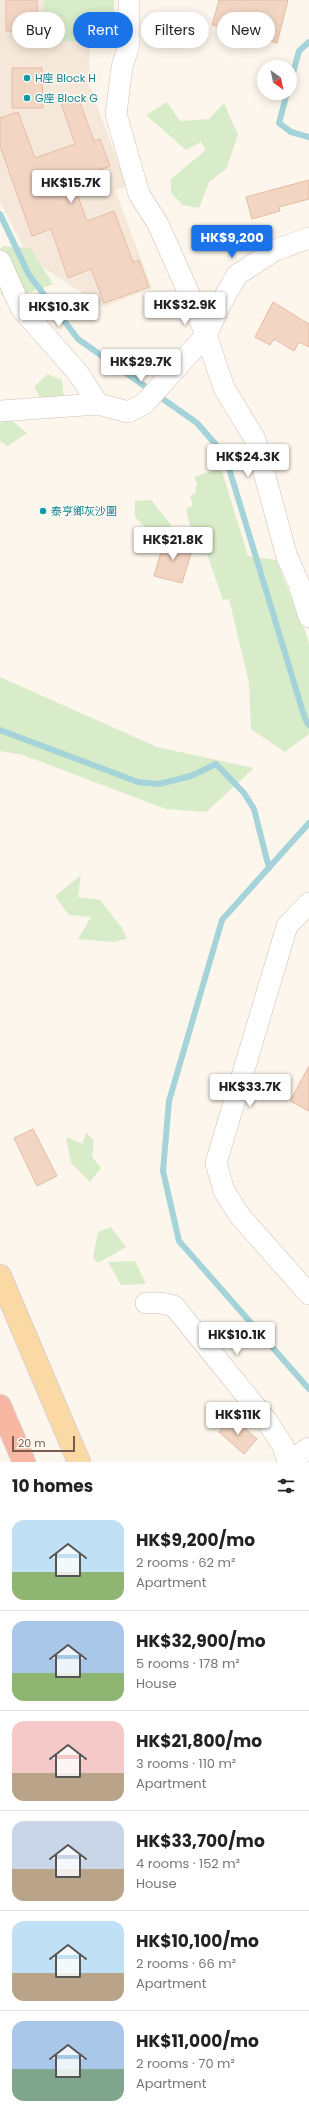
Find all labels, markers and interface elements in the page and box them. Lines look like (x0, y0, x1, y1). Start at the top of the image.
chip: Buy (12, 12, 65, 48)
chip: Rent (73, 12, 133, 48)
chip: Filters (141, 12, 209, 48)
chip: New (217, 12, 275, 48)
north arrow (257, 60, 297, 100)
map controls (257, 60, 297, 100)
place label: H座 Block H (35, 70, 96, 86)
marker: H座 Block H (22, 73, 32, 83)
place label: G座 Block G (35, 90, 98, 106)
marker: G座 Block G (22, 93, 32, 103)
pin: HK$15.7K (30, 170, 112, 204)
text: HK$15.7K (41, 173, 101, 192)
pin: HK$9,200 (191, 225, 273, 259)
text: HK$9,200 (200, 228, 264, 247)
pin: HK$32.9K (144, 292, 226, 326)
pin: HK$10.3K (18, 294, 100, 328)
text: HK$32.9K (153, 295, 217, 314)
text: HK$10.3K (28, 297, 90, 316)
pin: HK$29.7K (100, 349, 182, 383)
text: HK$29.7K (110, 352, 172, 371)
pin: HK$24.3K (207, 444, 289, 478)
text: HK$24.3K (216, 447, 280, 466)
place label: 泰亨鄉灰沙圍 (51, 503, 117, 519)
marker: 泰亨鄉灰沙圍 (38, 506, 48, 516)
pin: HK$21.8K (132, 527, 214, 561)
text: HK$21.8K (143, 530, 203, 549)
pin: HK$33.7K (209, 1074, 291, 1108)
text: HK$33.7K (219, 1077, 281, 1096)
pin: HK$10.1K (196, 1322, 278, 1356)
text: HK$10.1K (208, 1325, 266, 1344)
pin: HK$11K (205, 1402, 271, 1436)
text: HK$11K (215, 1405, 261, 1424)
scale bar (12, 1434, 75, 1453)
text: 20 m (18, 1435, 46, 1451)
text: 10 homes (12, 1474, 93, 1498)
icon: filters (275, 1475, 297, 1497)
text: HK$9,200/mo (136, 1528, 255, 1552)
icon: home (44, 1536, 92, 1584)
text: 2 rooms · 62 m² (136, 1553, 235, 1572)
text: Apartment (136, 1573, 206, 1592)
text: HK$32,900/mo (136, 1629, 266, 1653)
icon: home (44, 1637, 92, 1685)
text: 5 rooms · 178 m² (136, 1654, 240, 1673)
text: House (136, 1674, 176, 1693)
text: HK$21,800/mo (136, 1729, 262, 1753)
icon: home (44, 1737, 92, 1785)
text: 3 rooms · 110 m² (136, 1754, 236, 1773)
text: Apartment (136, 1774, 206, 1793)
text: HK$33,700/mo (136, 1829, 265, 1853)
icon: home (44, 1837, 92, 1885)
text: 4 rooms · 152 m² (136, 1854, 240, 1873)
text: House (136, 1874, 176, 1893)
text: HK$10,100/mo (136, 1929, 259, 1953)
icon: home (44, 1937, 92, 1985)
text: 2 rooms · 66 m² (136, 1954, 236, 1973)
text: Apartment (136, 1974, 206, 1993)
text: HK$11,000/mo (136, 2029, 259, 2053)
icon: home (44, 2037, 92, 2085)
text: 2 rooms · 70 m² (136, 2054, 235, 2073)
text: Apartment (136, 2074, 206, 2093)

